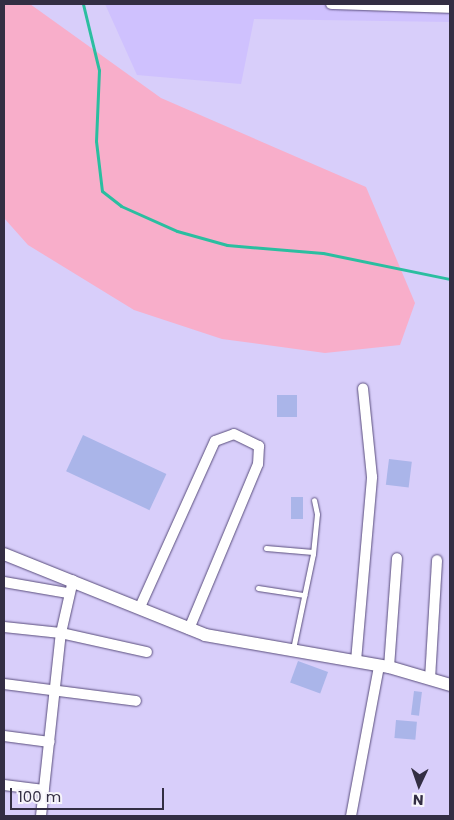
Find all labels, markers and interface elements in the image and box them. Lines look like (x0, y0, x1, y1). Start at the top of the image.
north arrow (394, 760, 444, 810)
scale bar (12, 778, 166, 810)
text: 100 m (18, 786, 61, 807)
text: N (412, 790, 424, 810)

